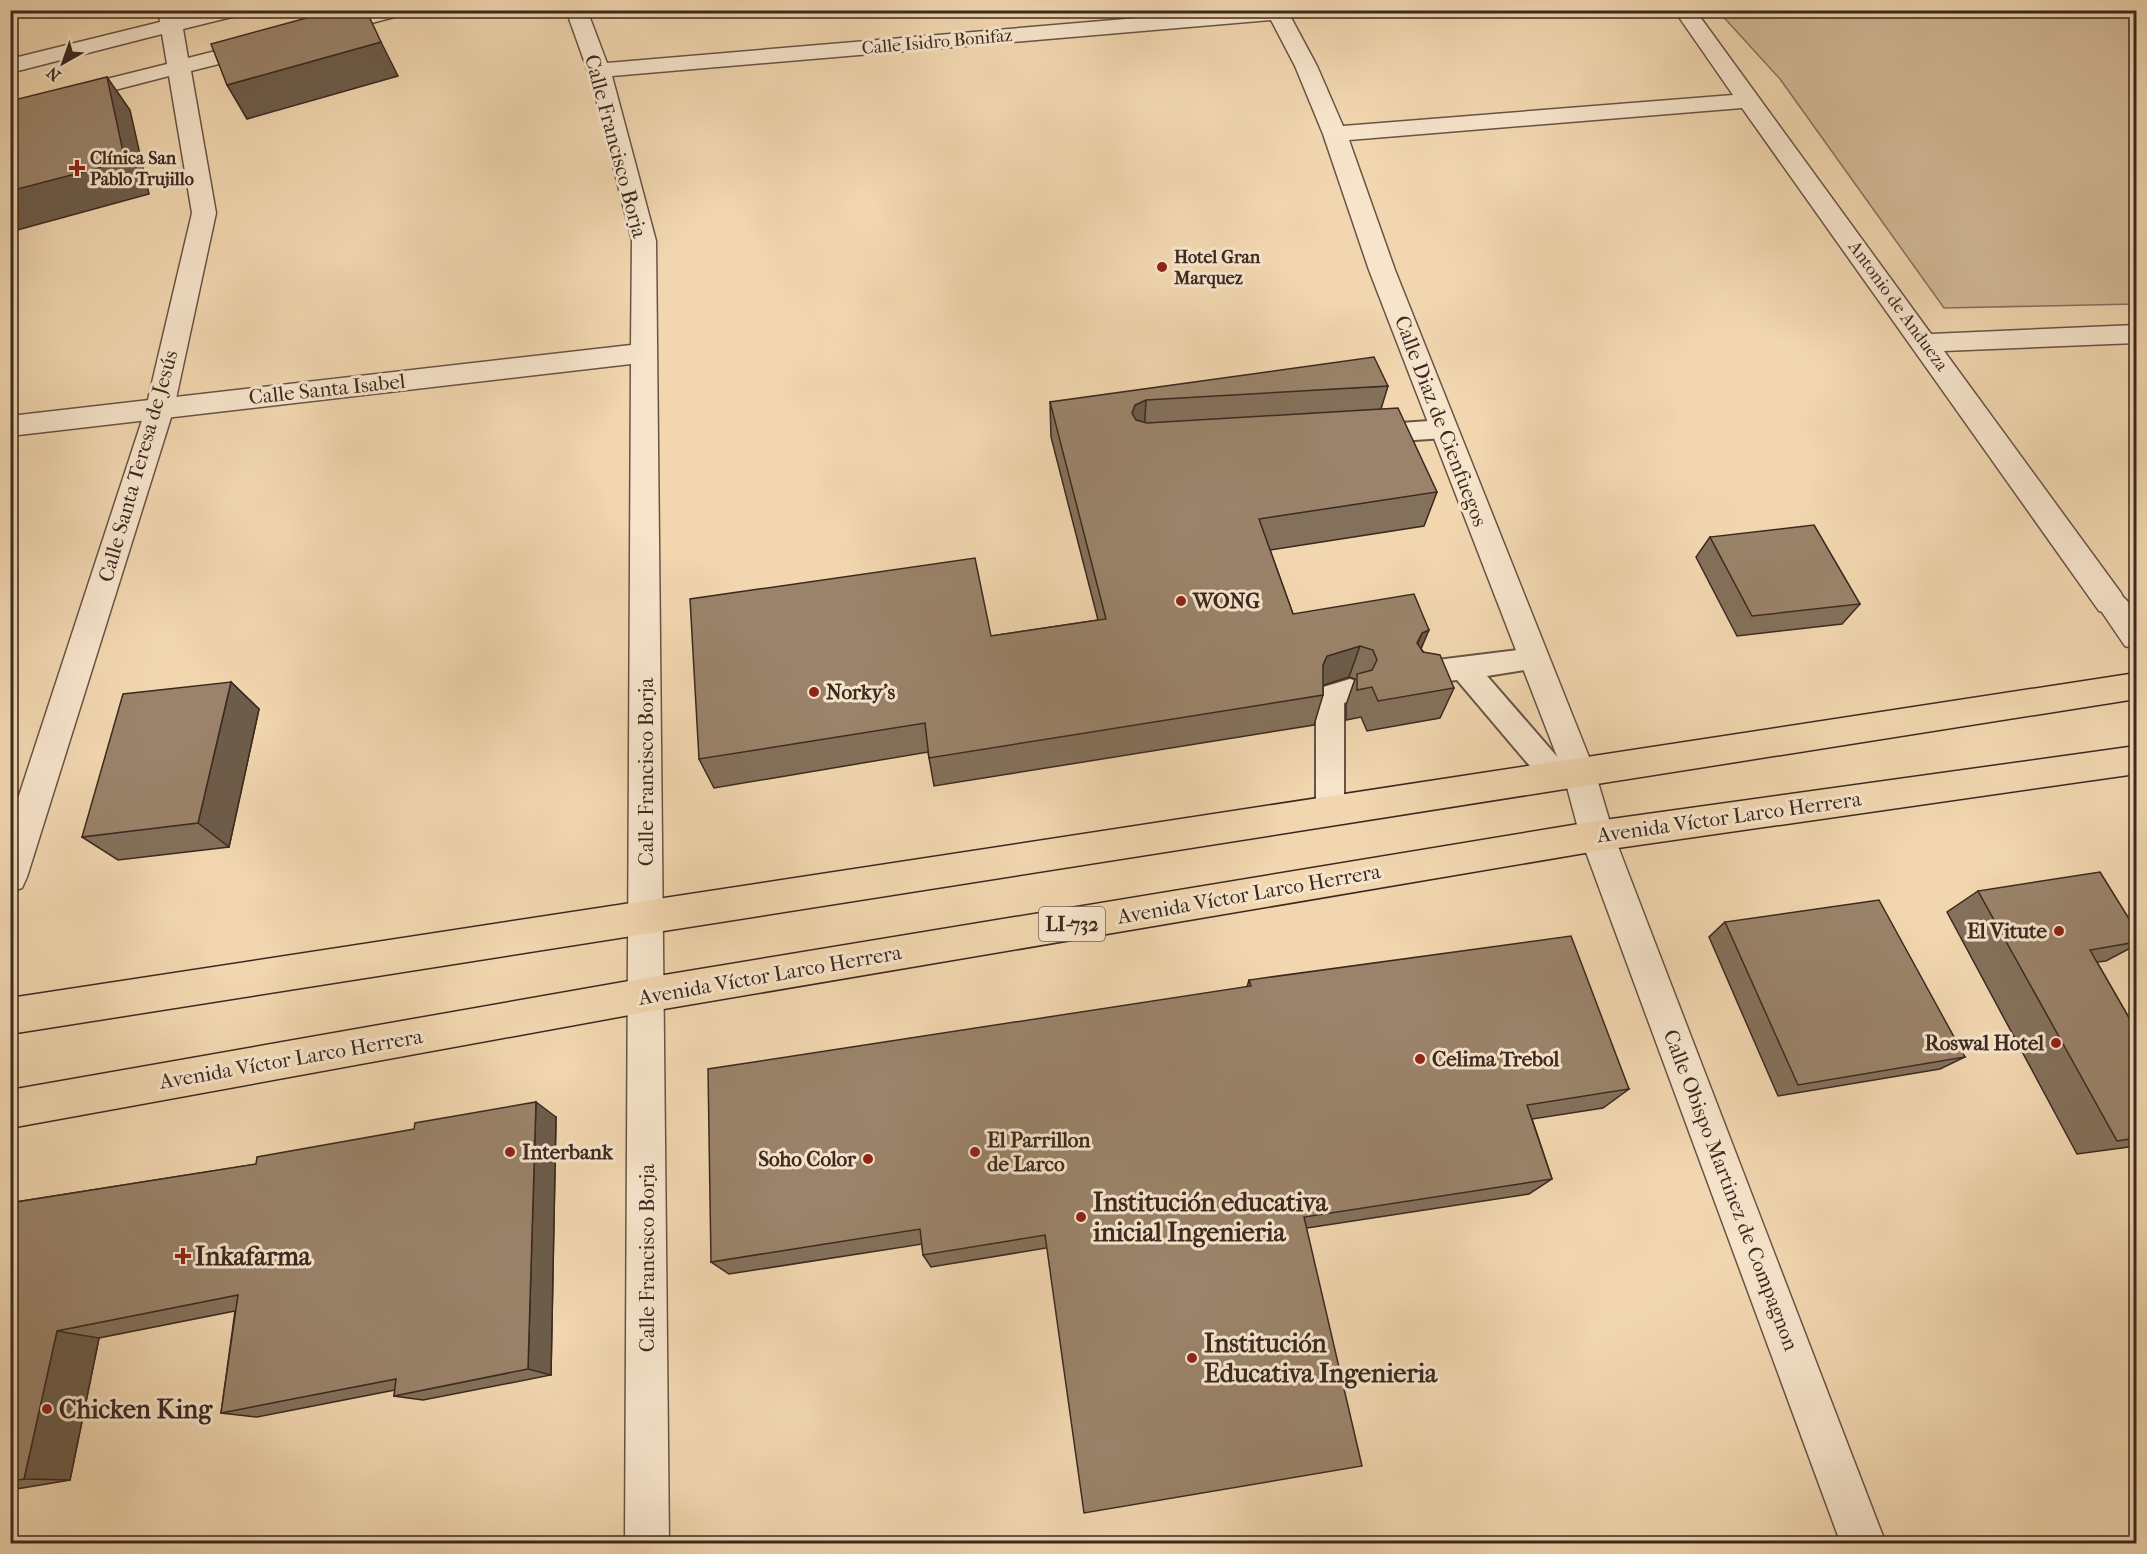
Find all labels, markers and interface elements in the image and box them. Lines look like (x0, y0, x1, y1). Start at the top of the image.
street label: Calle Isidro Bonifaz (861, 25, 1013, 59)
north arrow (33, 33, 93, 93)
street label: Calle Francisco Borja (580, 52, 652, 240)
text: N (42, 62, 64, 85)
place label: Clínica San Pablo Trujillo (90, 148, 194, 190)
marker: Clínica San Pablo Trujillo (68, 159, 86, 177)
street label: Antonio de Andueza (1843, 236, 1953, 376)
place label: Hotel Gran Marquez (1173, 247, 1261, 289)
marker: Hotel Gran Marquez (1155, 260, 1169, 274)
street label: Calle Diaz de Cienfuegos (1390, 312, 1492, 530)
street label: Calle Santa Teresa de Jesús (93, 347, 183, 585)
street label: Calle Santa Isabel (248, 369, 407, 409)
place label: WONG (1192, 589, 1260, 613)
marker: WONG (1174, 594, 1188, 608)
street label: Calle Francisco Borja (634, 678, 658, 866)
place label: Norky's (826, 680, 896, 704)
marker: Norky's (807, 685, 821, 699)
street label: Avenida Víctor Larco Herrera (1594, 787, 1863, 848)
street label: Avenida Víctor Larco Herrera (1115, 859, 1383, 929)
road number: LI-732 (1039, 907, 1105, 941)
place label: El Vitute (1967, 919, 2048, 943)
marker: El Vitute (2052, 924, 2066, 938)
street label: Avenida Víctor Larco Herrera (636, 940, 904, 1010)
street label: Avenida Víctor Larco Herrera (157, 1024, 425, 1094)
street label: Calle Obispo Martinez de Compagnon (1659, 1026, 1803, 1354)
place label: Roswal Hotel (1925, 1031, 2044, 1055)
marker: Roswal Hotel (2049, 1036, 2063, 1050)
place label: Celima Trebol (1432, 1047, 1560, 1071)
marker: Celima Trebol (1413, 1052, 1427, 1066)
place label: El Parrillon de Larco (987, 1128, 1091, 1176)
place label: Interbank (522, 1140, 614, 1164)
marker: Interbank (503, 1145, 517, 1159)
marker: El Parrillon de Larco (968, 1145, 982, 1159)
place label: Soho Color (758, 1147, 857, 1171)
marker: Soho Color (861, 1152, 875, 1166)
street label: Calle Francisco Borja (635, 1164, 659, 1352)
place label: Institución educativa inicial Ingenieria (1092, 1187, 1328, 1248)
marker: Institución educativa inicial Ingenieria (1074, 1210, 1088, 1224)
place label: Inkafarma (195, 1241, 312, 1272)
marker: Inkafarma (176, 1249, 190, 1263)
place label: Institución Educativa Ingenieria (1204, 1328, 1438, 1389)
marker: Institución Educativa Ingenieria (1185, 1351, 1199, 1365)
place label: Chicken King (59, 1394, 213, 1425)
marker: Chicken King (40, 1402, 54, 1416)

